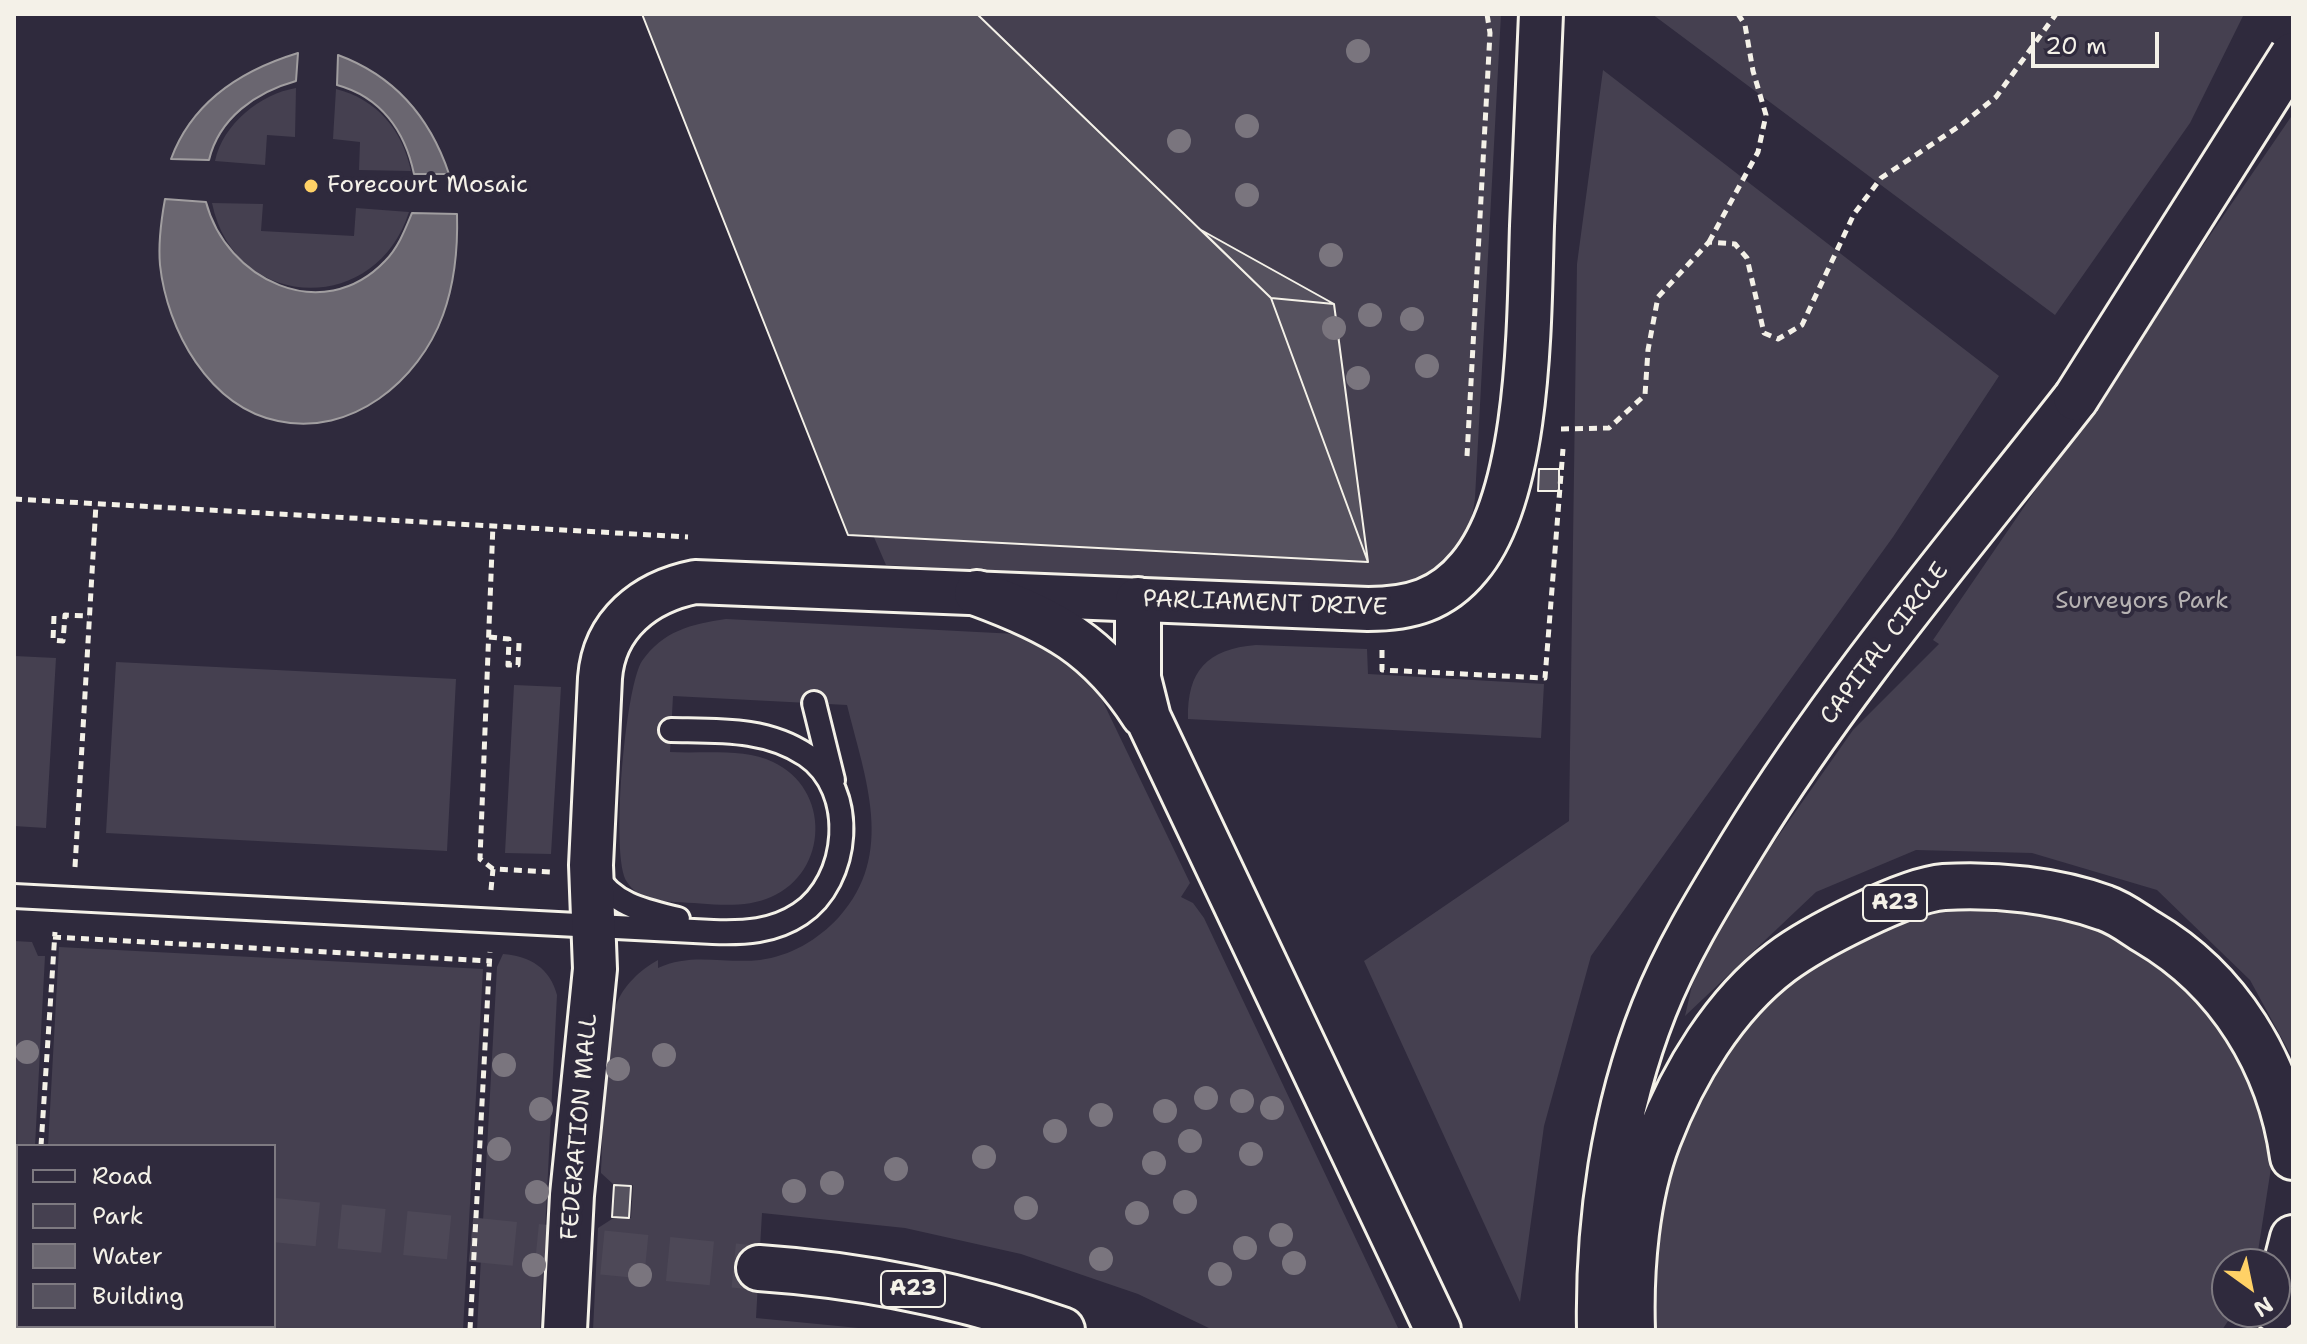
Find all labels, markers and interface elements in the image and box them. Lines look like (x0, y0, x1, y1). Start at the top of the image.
scale bar (2035, 16, 2163, 66)
text: 20 m (2045, 30, 2107, 62)
place label: Forecourt Mosaic (327, 172, 528, 200)
marker: Forecourt Mosaic (302, 177, 320, 195)
street label: CAPITAL CIRCLE (1815, 557, 1955, 731)
street label: PARLIAMENT DRIVE (1142, 585, 1388, 623)
park label: Surveyors Park (2055, 588, 2229, 616)
road number: A23 (1863, 885, 1927, 921)
street label: FEDERATION MALL (556, 1012, 604, 1242)
legend (16, 1144, 276, 1328)
text: Road (92, 1160, 152, 1192)
text: Park (92, 1200, 144, 1232)
text: Water (92, 1240, 163, 1272)
north arrow (2211, 1248, 2291, 1328)
road number: A23 (881, 1271, 945, 1307)
text: Building (92, 1280, 184, 1312)
text: N (2248, 1290, 2278, 1324)

